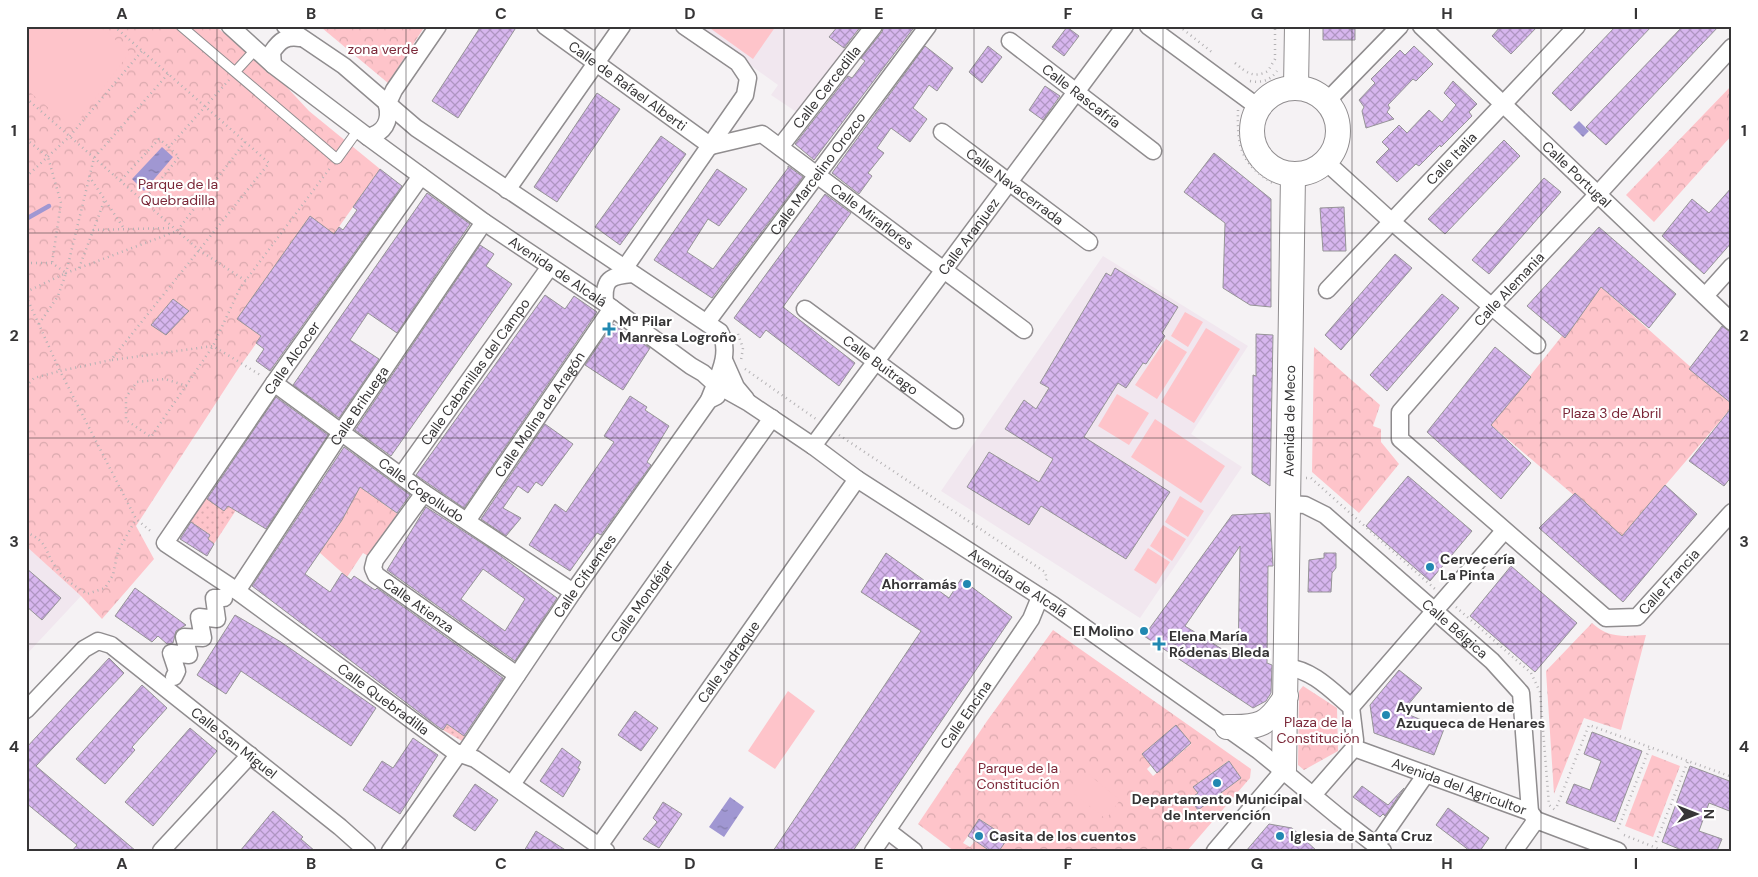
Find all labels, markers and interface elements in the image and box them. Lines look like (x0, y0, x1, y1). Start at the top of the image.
text: A (116, 3, 128, 24)
text: B (306, 3, 316, 24)
text: C (495, 3, 507, 24)
text: D (684, 3, 696, 24)
text: E (874, 3, 884, 24)
text: F (1064, 3, 1073, 24)
text: G (1251, 3, 1263, 24)
text: H (1441, 3, 1453, 24)
text: I (1634, 3, 1638, 24)
street label: Calle de Rafael Alberti (565, 37, 690, 135)
park label: zona verde (348, 40, 418, 58)
street label: Calle Cercedilla (789, 42, 865, 132)
street label: Calle Rascafría (1038, 60, 1124, 132)
street label: Calle Marcelino Orozco (766, 109, 870, 239)
text: 1 (11, 120, 17, 141)
text: 1 (1741, 120, 1747, 141)
street label: Calle Italia (1422, 128, 1481, 189)
street label: Calle Portugal (1538, 137, 1615, 211)
street label: Calle Navacerrada (962, 144, 1067, 229)
park label: Parque de la Quebradilla (138, 175, 218, 209)
street label: Calle Miraflores (827, 179, 917, 253)
street label: Calle Aranjuez (934, 194, 1003, 279)
street label: Avenida de Alcalá (505, 232, 610, 311)
street label: Calle Alemania (1470, 248, 1548, 330)
street label: Calle Cabanillas del Campo (417, 295, 534, 449)
place label: Mª Pilar Manresa Logroño (619, 312, 737, 346)
street label: Calle Alcocer (260, 318, 324, 398)
marker: Mª Pilar Manresa Logroño (603, 323, 615, 335)
text: 2 (9, 325, 19, 346)
text: 2 (1739, 325, 1749, 346)
street label: Calle Buitrago (839, 331, 922, 399)
street label: Calle Molina de Aragón (490, 348, 589, 481)
street label: Calle Brihuega (326, 363, 393, 449)
street label: Avenida de Meco (1279, 365, 1299, 477)
park label: Plaza 3 de Abril (1563, 404, 1661, 422)
street label: Calle Cogolludo (375, 454, 468, 526)
text: 3 (9, 531, 19, 552)
street label: Calle Cifuentes (549, 531, 620, 621)
text: 3 (1739, 531, 1749, 552)
street label: Avenida de Alcalá (965, 544, 1071, 621)
street label: Calle Francia (1634, 545, 1703, 619)
place label: Cervecería La Pinta (1440, 550, 1515, 584)
street label: Calle Mondéjar (606, 557, 677, 646)
marker: Cervecería La Pinta (1424, 561, 1436, 573)
street label: Calle Atienza (379, 574, 458, 637)
place label: Ahorramás (881, 575, 957, 593)
marker: Ahorramás (961, 578, 973, 590)
street label: Calle Bélgica (1418, 595, 1492, 662)
street label: Calle Jadraque (693, 617, 764, 707)
place label: El Molino (1073, 622, 1134, 640)
marker: El Molino (1138, 625, 1150, 637)
place label: Elena María Ródenas Bleda (1169, 627, 1270, 661)
marker: Elena María Ródenas Bleda (1153, 638, 1165, 650)
street label: Calle Quebradilla (334, 659, 433, 739)
street label: Calle Encina (936, 677, 995, 752)
place label: Ayuntamiento de Azuqueca de Henares (1396, 698, 1545, 732)
street label: Calle San Miguel (187, 703, 281, 783)
marker: Ayuntamiento de Azuqueca de Henares (1380, 709, 1392, 721)
park label: Plaza de la Constitución (1276, 713, 1360, 747)
text: 4 (9, 736, 19, 757)
text: 4 (1739, 736, 1749, 757)
street label: Avenida del Agricultor (1389, 753, 1529, 819)
park label: Parque de la Constitución (976, 759, 1060, 793)
marker: Departamento Municipal de Intervención (1211, 777, 1223, 789)
place label: Departamento Municipal de Intervención (1132, 790, 1302, 824)
north arrow (1670, 790, 1720, 840)
text: N (1700, 809, 1718, 819)
place label: Casita de los cuentos (989, 827, 1136, 845)
place label: Iglesia de Santa Cruz (1290, 827, 1433, 845)
marker: Casita de los cuentos (973, 830, 985, 842)
marker: Iglesia de Santa Cruz (1274, 830, 1286, 842)
text: A (116, 853, 128, 874)
text: B (306, 853, 316, 874)
text: C (495, 853, 507, 874)
text: D (684, 853, 696, 874)
text: E (874, 853, 884, 874)
text: F (1064, 853, 1073, 874)
text: G (1251, 853, 1263, 874)
text: H (1441, 853, 1453, 874)
text: I (1634, 853, 1638, 874)

